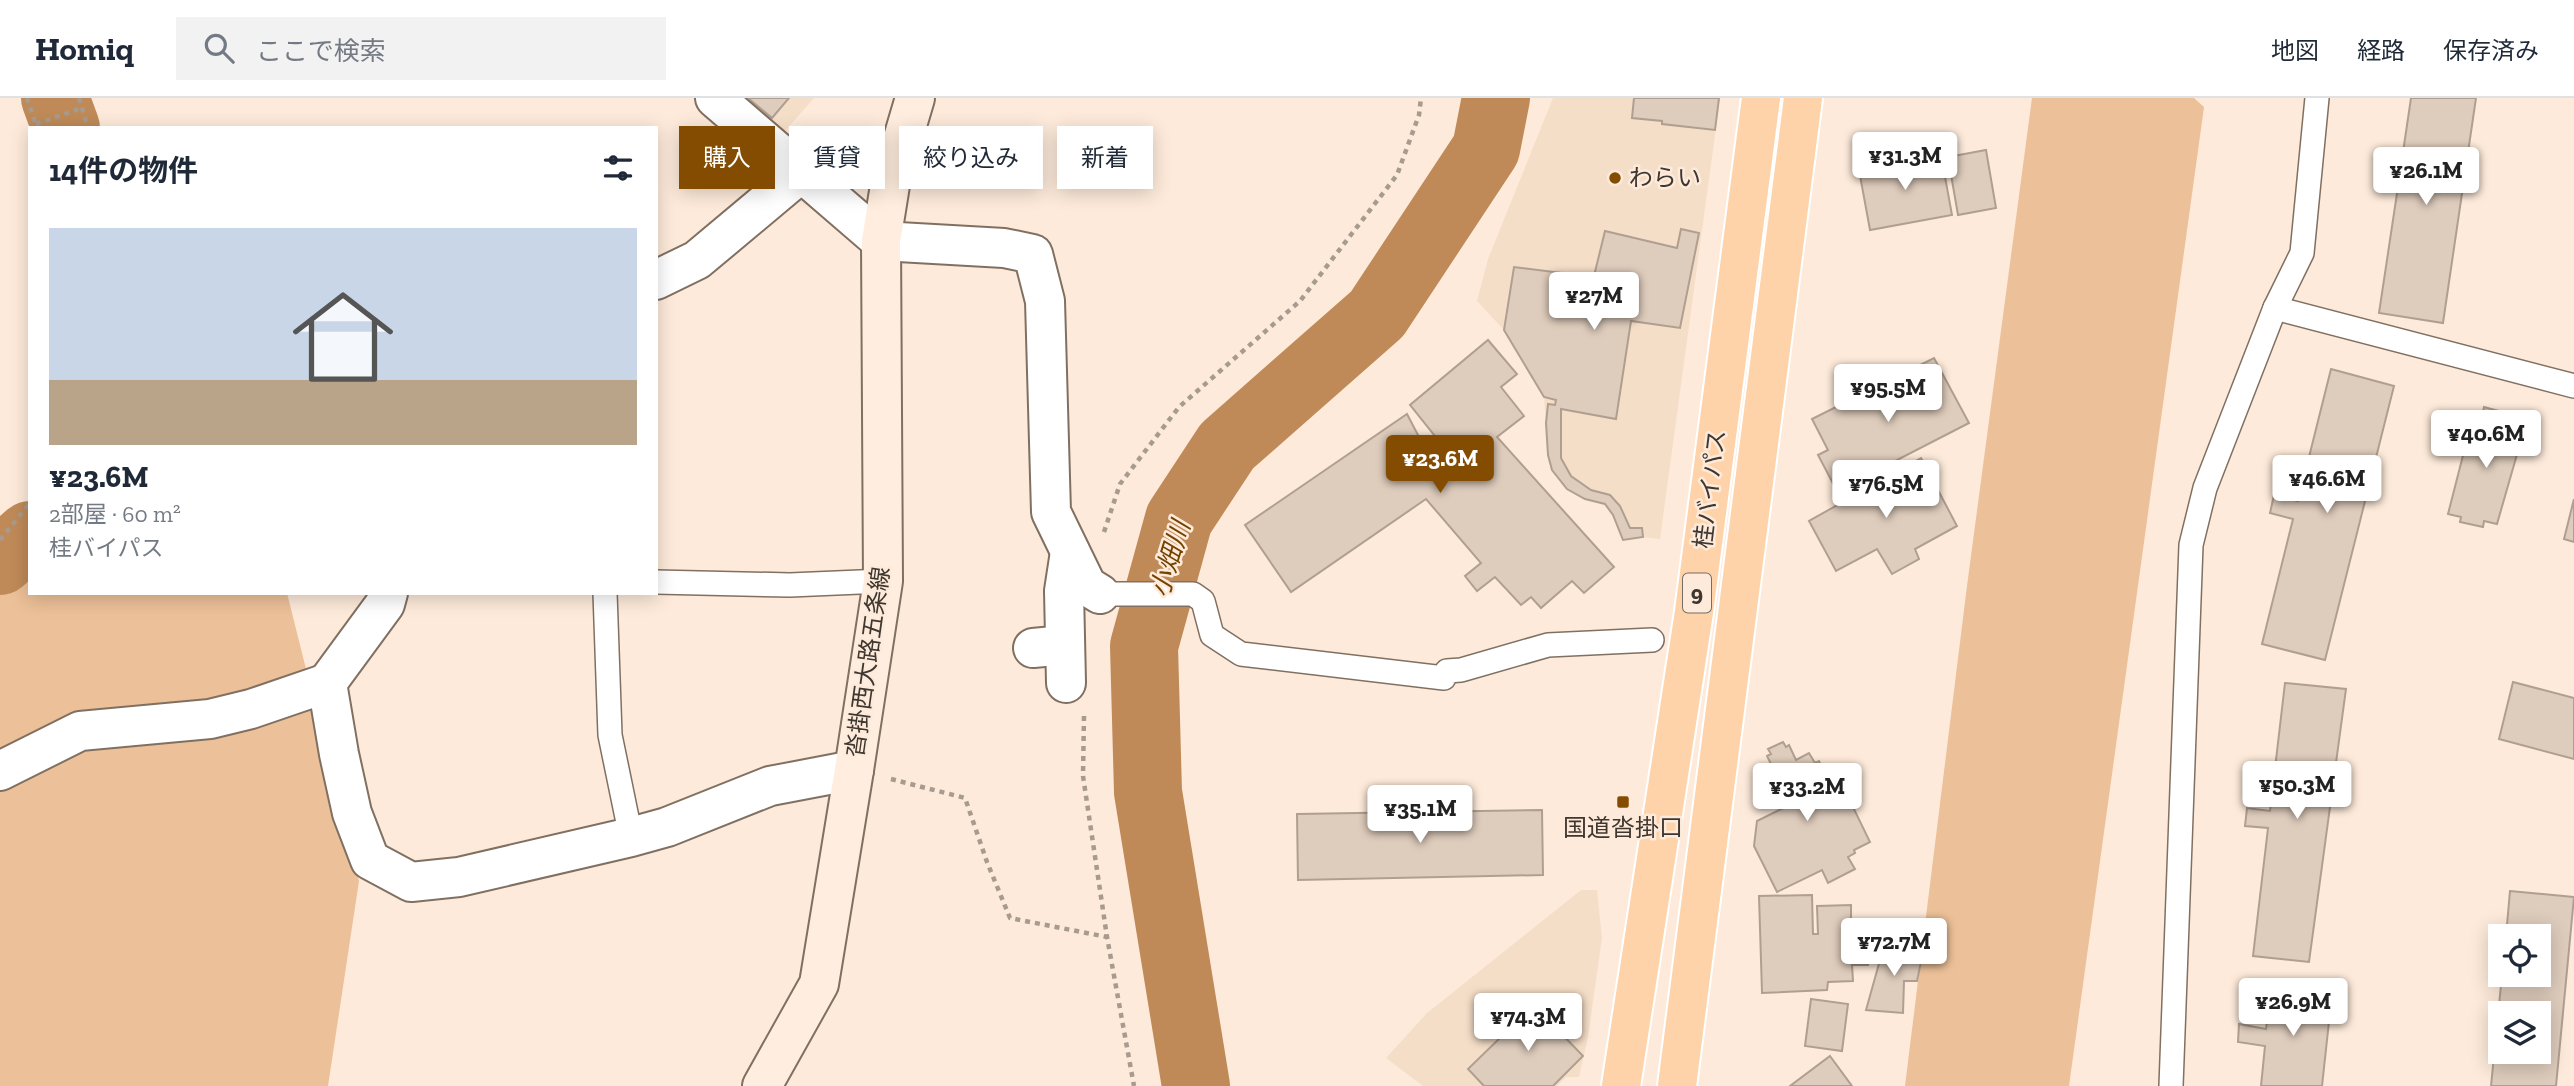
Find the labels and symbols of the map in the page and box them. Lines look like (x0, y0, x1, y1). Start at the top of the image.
pin: ¥31.3M (1848, 132, 1962, 192)
pin: ¥26.1M (2369, 148, 2483, 207)
place label: わらい (1629, 163, 1701, 192)
marker: わらい (1607, 170, 1623, 186)
pin: ¥27M (1553, 272, 1635, 332)
pin: ¥95.5M (1831, 364, 1945, 424)
pin: ¥40.6M (2429, 410, 2543, 470)
street label: 桂バイパス (1688, 428, 1731, 550)
pin: ¥23.6M (1383, 436, 1497, 495)
pin: ¥46.6M (2270, 456, 2384, 515)
pin: ¥76.5M (1829, 460, 1943, 520)
water label: 小畑川 (1143, 514, 1198, 601)
street label: 沓掛西大路五条線 (840, 565, 895, 759)
road number: 9 (1683, 573, 1711, 612)
pin: ¥50.3M (2240, 762, 2354, 821)
pin: ¥33.2M (1750, 764, 1864, 823)
pin: ¥35.1M (1363, 786, 1477, 845)
marker: 国道沓掛口 (1615, 794, 1631, 810)
place label: 国道沓掛口 (1563, 813, 1683, 842)
pin: ¥72.7M (1837, 918, 1951, 978)
pin: ¥26.9M (2236, 978, 2350, 1038)
pin: ¥74.3M (1471, 993, 1585, 1053)

